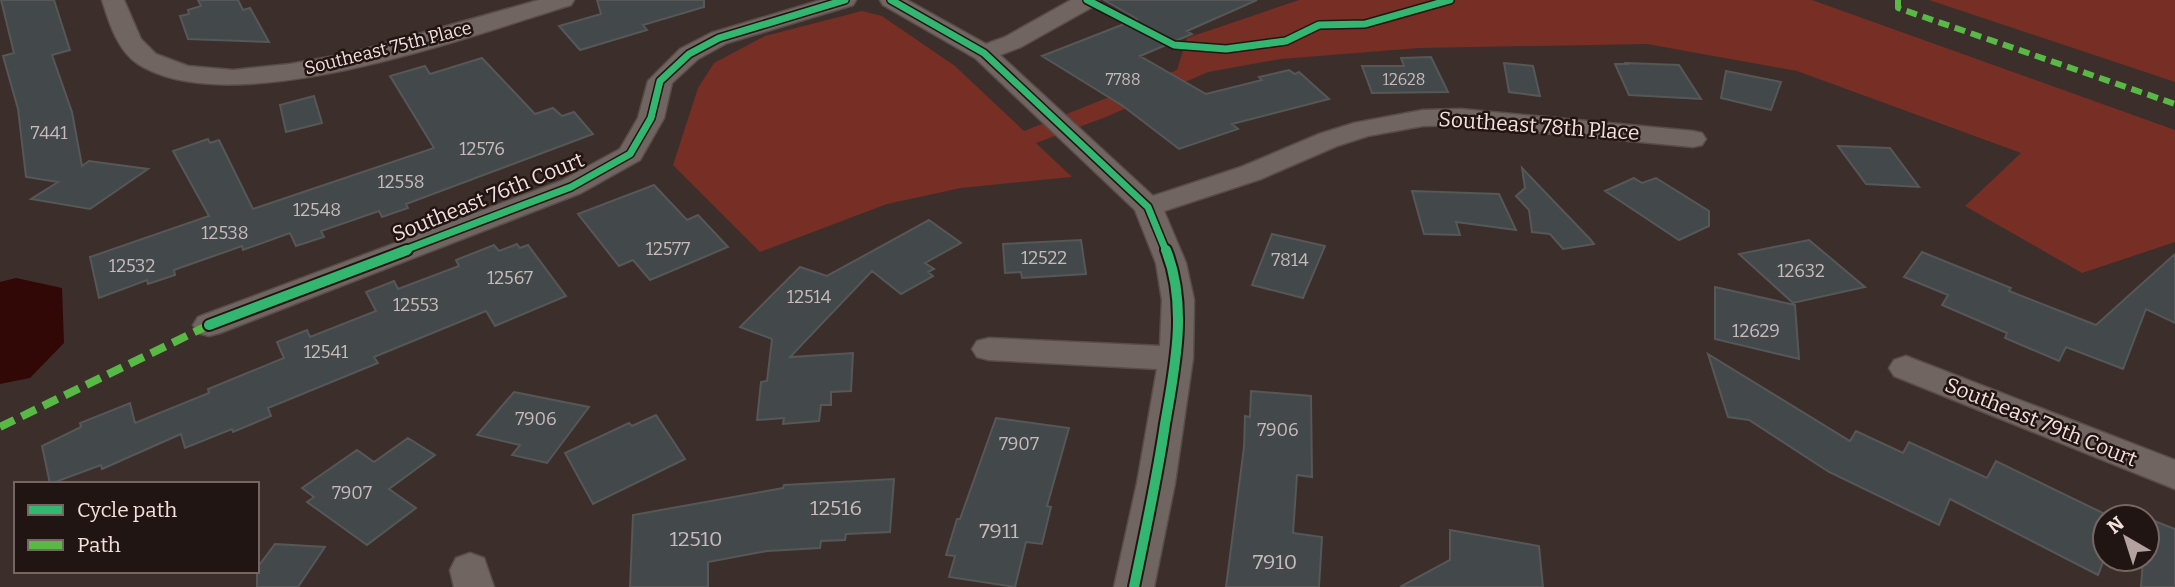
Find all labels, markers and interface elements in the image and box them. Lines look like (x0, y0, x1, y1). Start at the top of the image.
street label: Southeast 75th Place (302, 17, 474, 79)
house number: 7788 (1105, 70, 1141, 89)
house number: 12628 (1383, 70, 1425, 89)
street label: Southeast 78th Place (1438, 106, 1640, 146)
house number: 7441 (30, 122, 68, 144)
house number: 12576 (459, 138, 505, 160)
street label: Southeast 76th Court (388, 146, 588, 247)
house number: 12558 (377, 171, 425, 193)
house number: 12548 (293, 199, 341, 221)
house number: 12538 (201, 222, 249, 244)
house number: 12577 (646, 238, 690, 260)
house number: 12522 (1021, 247, 1067, 269)
house number: 7814 (1271, 249, 1309, 271)
house number: 12532 (109, 255, 155, 277)
house number: 12632 (1777, 260, 1825, 282)
house number: 12567 (487, 267, 533, 289)
house number: 12514 (787, 286, 832, 308)
house number: 12553 (393, 294, 439, 316)
house number: 12629 (1732, 320, 1780, 342)
house number: 12541 (304, 341, 349, 363)
street label: Southeast 79th Court (1941, 372, 2141, 473)
house number: 7906 (515, 408, 557, 430)
house number: 7906 (1257, 419, 1299, 441)
house number: 7907 (999, 433, 1039, 455)
legend (14, 482, 259, 573)
house number: 7907 (332, 482, 372, 504)
house number: 12516 (810, 495, 862, 521)
text: Cycle path (77, 497, 177, 523)
north arrow (2091, 503, 2161, 573)
text: N (2103, 511, 2129, 539)
house number: 7911 (979, 518, 1019, 544)
house number: 12510 (670, 526, 722, 552)
text: Path (77, 532, 121, 558)
house number: 7910 (1253, 549, 1297, 575)

